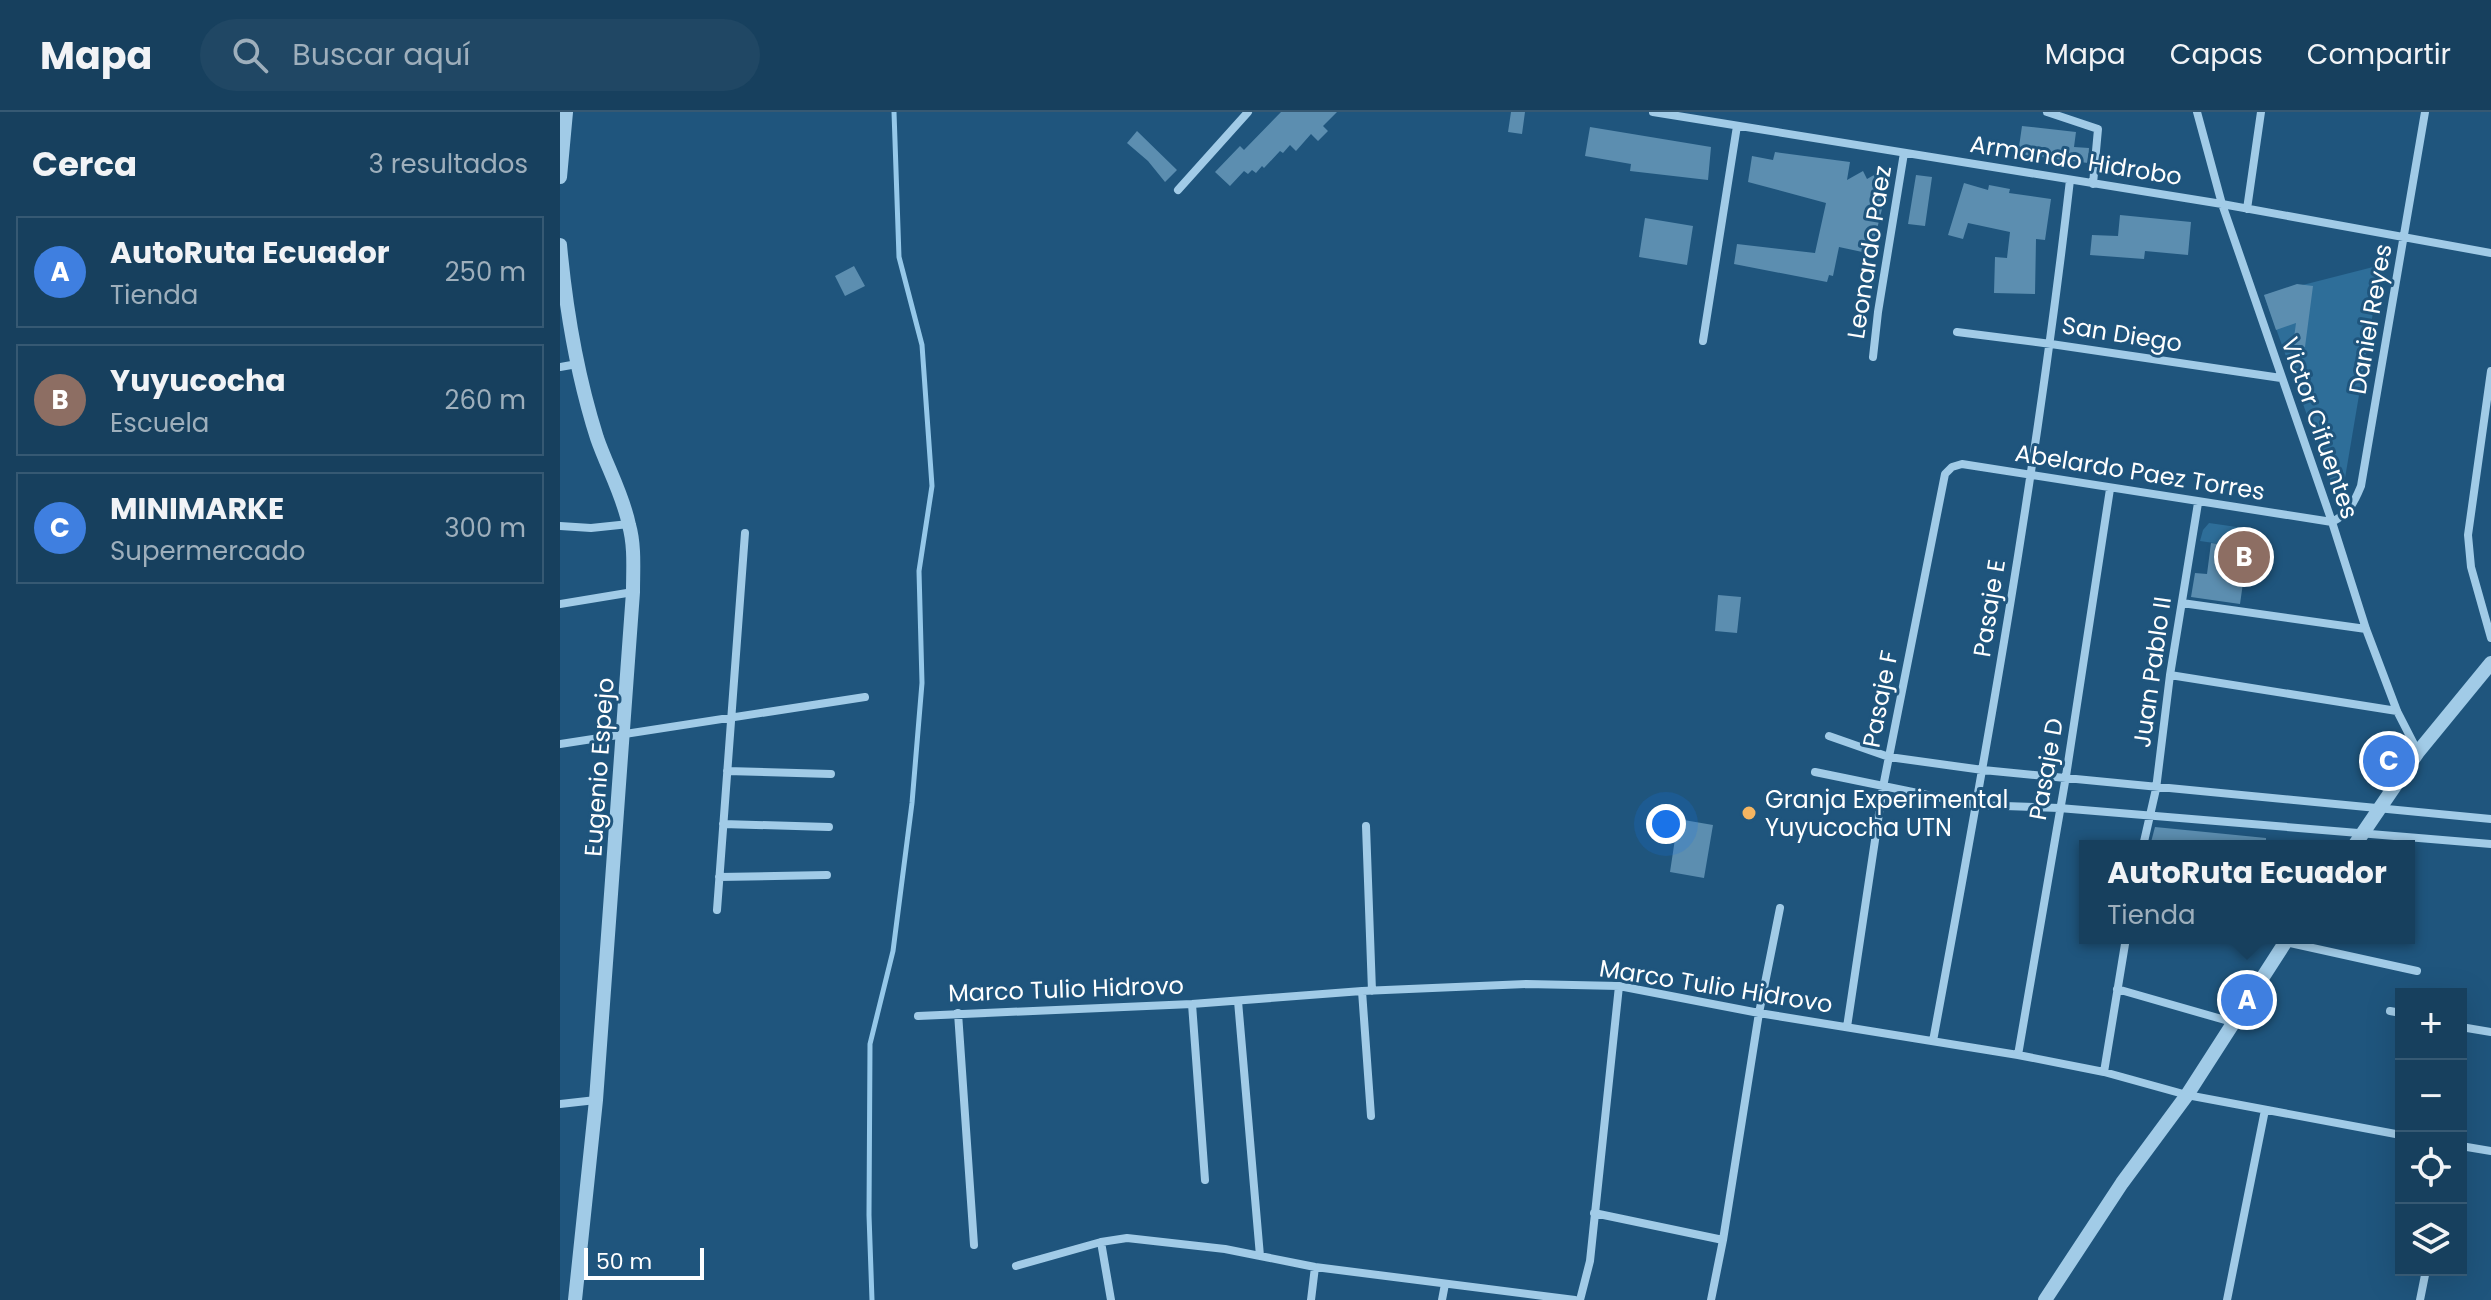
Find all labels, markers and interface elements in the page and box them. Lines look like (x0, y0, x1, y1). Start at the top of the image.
search box (200, 19, 760, 91)
text: Mapa (40, 29, 152, 82)
icon: search (228, 33, 272, 77)
text: Buscar aquí (292, 33, 470, 76)
text: Mapa (2045, 35, 2126, 74)
text: Capas (2170, 35, 2263, 74)
text: Compartir (2307, 35, 2451, 74)
street label: Armando Hidrobo (1968, 127, 2184, 193)
text: Cerca (32, 140, 137, 188)
text: 3 resultados (368, 146, 528, 182)
street label: Leonardo Paez (1839, 163, 1899, 341)
text: AutoRuta Ecuador (110, 231, 390, 274)
street label: Daniel Reyes (2341, 241, 2399, 397)
text: A (50, 254, 70, 290)
text: 250 m (445, 254, 526, 290)
text: Tienda (110, 277, 198, 313)
street label: San Diego (2059, 308, 2185, 360)
street label: Victor Cifuentes (2273, 333, 2367, 523)
text: Yuyucocha (110, 359, 286, 402)
text: B (51, 382, 69, 418)
text: 260 m (444, 382, 526, 418)
text: Escuela (110, 405, 209, 441)
street label: Abelardo Paez Torres (2013, 436, 2267, 508)
text: MINIMARKE (110, 487, 284, 530)
text: C (50, 510, 70, 546)
text: 300 m (444, 510, 526, 546)
pin: B (2218, 527, 2270, 587)
text: Supermercado (110, 533, 305, 569)
street label: Pasaje E (1965, 557, 2013, 659)
street label: Juan Pablo II (2125, 594, 2179, 750)
street label: Pasaje F (1854, 648, 1906, 750)
street label: Eugenio Espejo (576, 677, 622, 857)
street label: Pasaje D (2021, 715, 2071, 823)
pin: C (2363, 731, 2415, 791)
place label: Granja Experimental Yuyucocha UTN (1765, 783, 2008, 844)
your location (1646, 804, 1686, 844)
marker: Granja Experimental Yuyucocha UTN (1740, 804, 1758, 822)
popup (2079, 840, 2415, 944)
text: AutoRuta Ecuador (2107, 851, 2387, 894)
text: Tienda (2107, 897, 2196, 933)
street label: Marco Tulio Hidrovo (1597, 951, 1835, 1021)
street label: Marco Tulio Hidrovo (948, 968, 1184, 1010)
pin: A (2221, 970, 2273, 1030)
map controls (2395, 988, 2467, 1276)
button: + (2395, 988, 2467, 1060)
button: − (2395, 1060, 2467, 1132)
button: locate (2395, 1132, 2467, 1204)
button: layers (2395, 1204, 2467, 1276)
scale bar (584, 1244, 704, 1280)
text: 50 m (596, 1246, 652, 1277)

